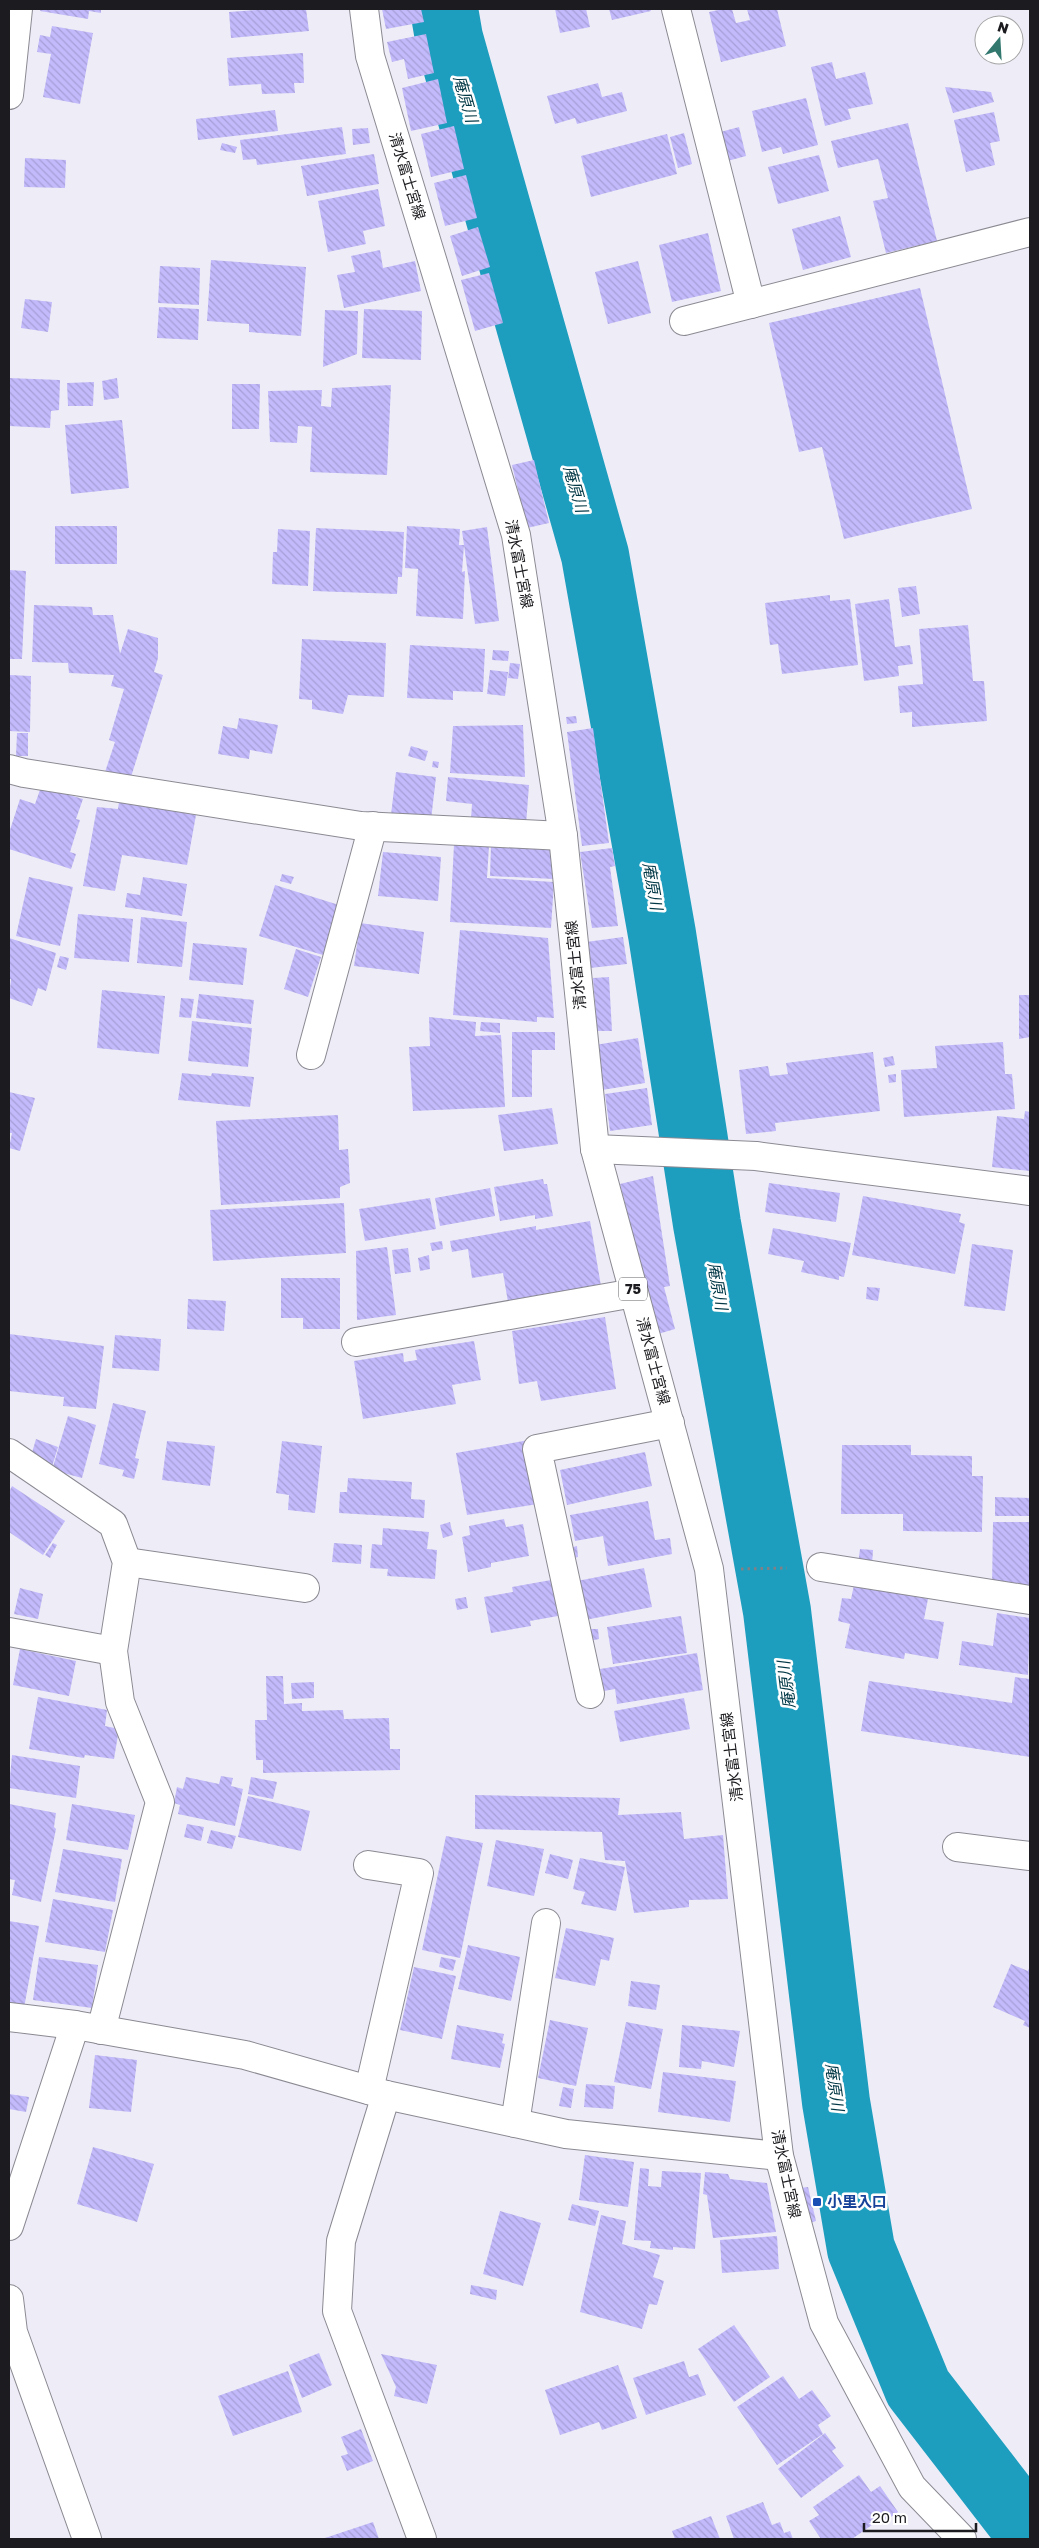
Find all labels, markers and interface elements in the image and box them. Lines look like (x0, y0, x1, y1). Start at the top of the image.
north arrow (974, 15, 1024, 65)
text: N (995, 17, 1011, 37)
water label: 庵原川 (450, 73, 483, 127)
street label: 清水富士宮線 (386, 130, 430, 221)
water label: 庵原川 (560, 463, 593, 517)
street label: 清水富士宮線 (503, 518, 537, 610)
water label: 庵原川 (639, 861, 667, 913)
street label: 清水富士宮線 (561, 919, 589, 1011)
water label: 庵原川 (704, 1261, 732, 1313)
road number: 75 (619, 1278, 647, 1300)
street label: 清水富士宮線 (634, 1315, 674, 1407)
water label: 庵原川 (773, 1658, 799, 1710)
street label: 清水富士宮線 (717, 1711, 745, 1803)
water label: 庵原川 (822, 2062, 849, 2114)
street label: 清水富士宮線 (769, 2128, 805, 2220)
place label: 小里入口 (827, 2192, 887, 2210)
marker: 小里入口 (811, 2196, 823, 2208)
scale bar (864, 2500, 976, 2532)
text: 20 m (872, 2508, 907, 2526)

